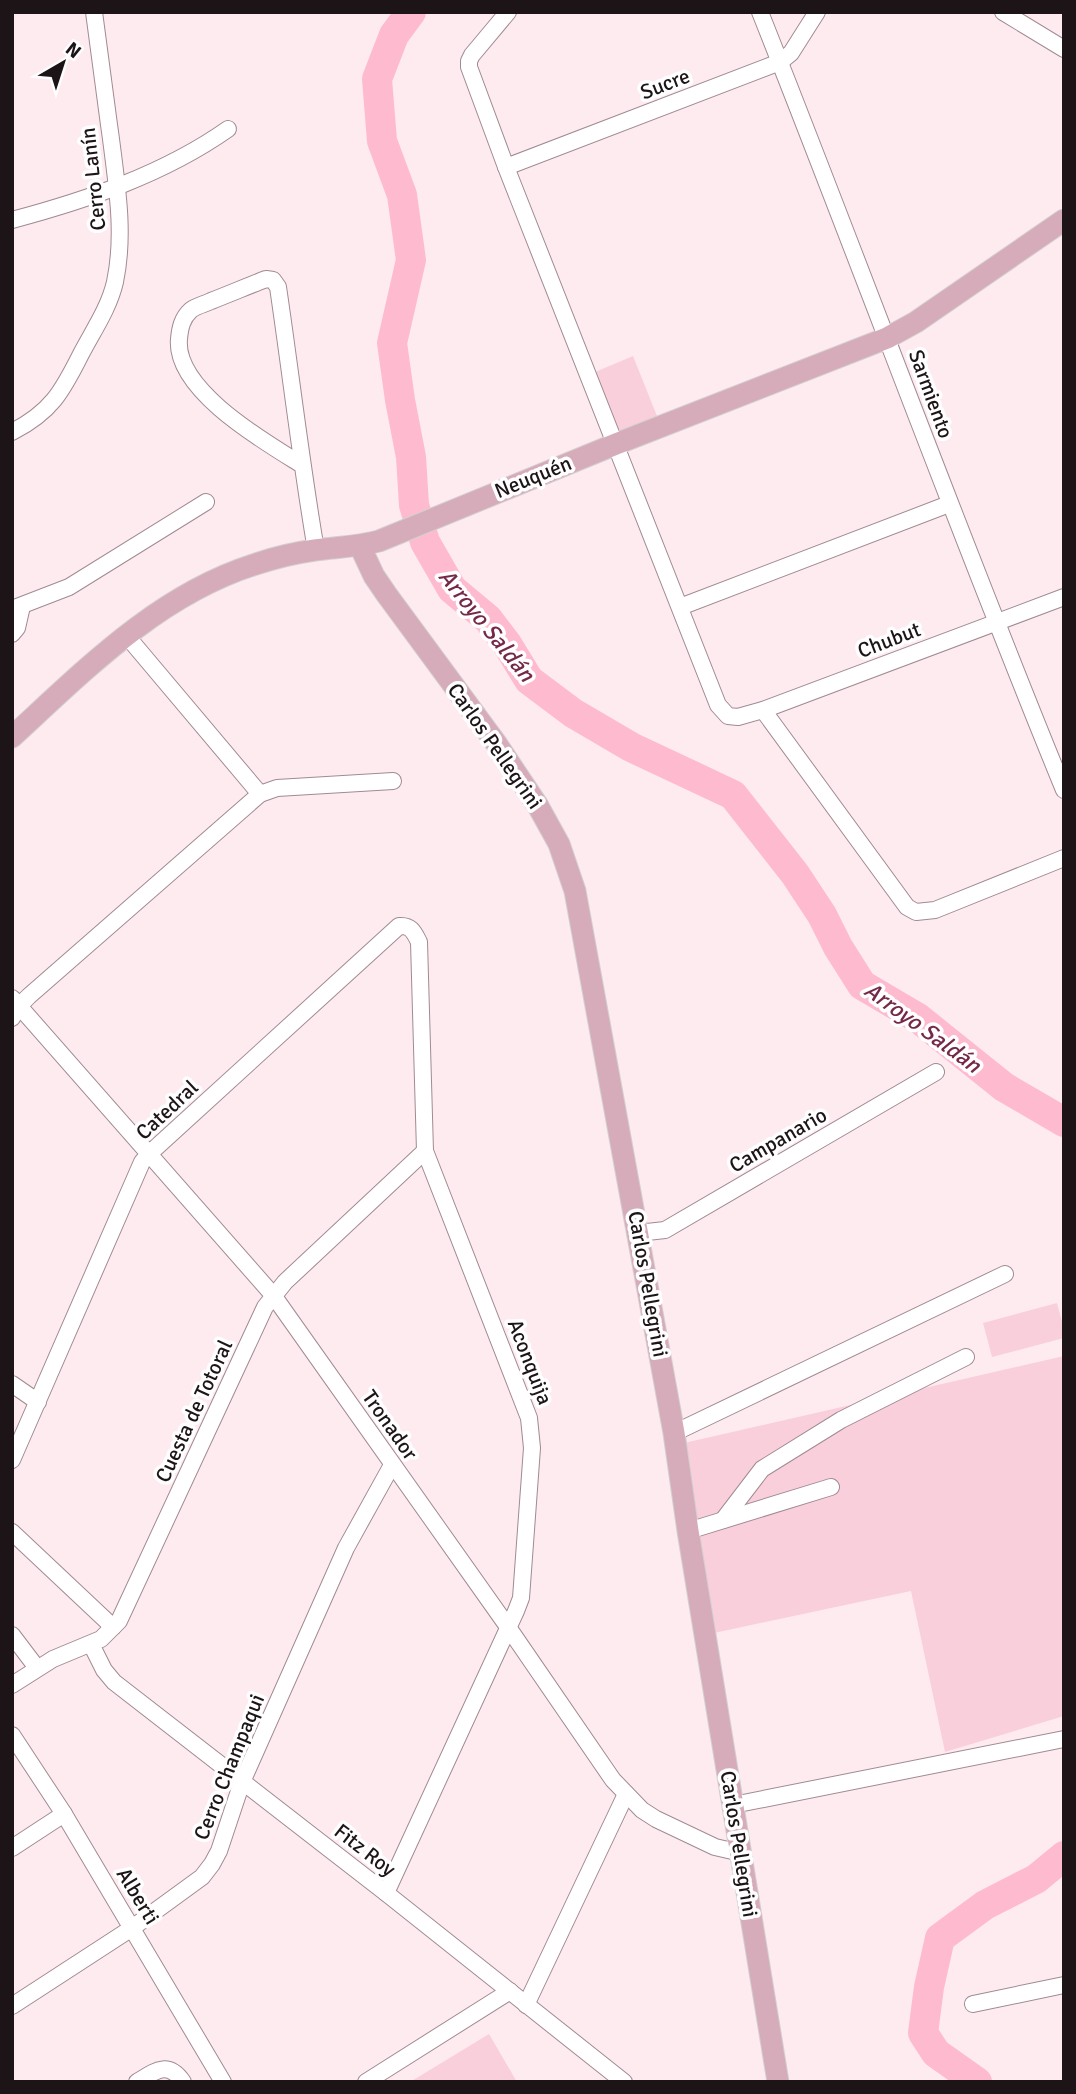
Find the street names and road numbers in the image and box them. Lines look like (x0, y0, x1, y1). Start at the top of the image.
street label: Sucre (637, 63, 693, 105)
street label: Cerro Lanín (75, 126, 111, 232)
street label: Sarmiento (903, 346, 959, 442)
street label: Neuquén (491, 450, 575, 504)
street label: Chubut (854, 616, 924, 664)
street label: Carlos Pellegrini (442, 678, 548, 814)
street label: Catedral (130, 1075, 204, 1145)
street label: Campanario (725, 1102, 831, 1178)
street label: Carlos Pellegrini (622, 1209, 674, 1359)
street label: Aconquija (502, 1316, 558, 1408)
street label: Cuesta de Totoral (150, 1336, 238, 1486)
street label: Tronador (357, 1385, 424, 1465)
street label: Cerro Champaqui (188, 1690, 270, 1844)
street label: Carlos Pellegrini (715, 1769, 763, 1919)
street label: Fitz Roy (329, 1818, 401, 1882)
street label: Alberti (111, 1863, 165, 1929)

